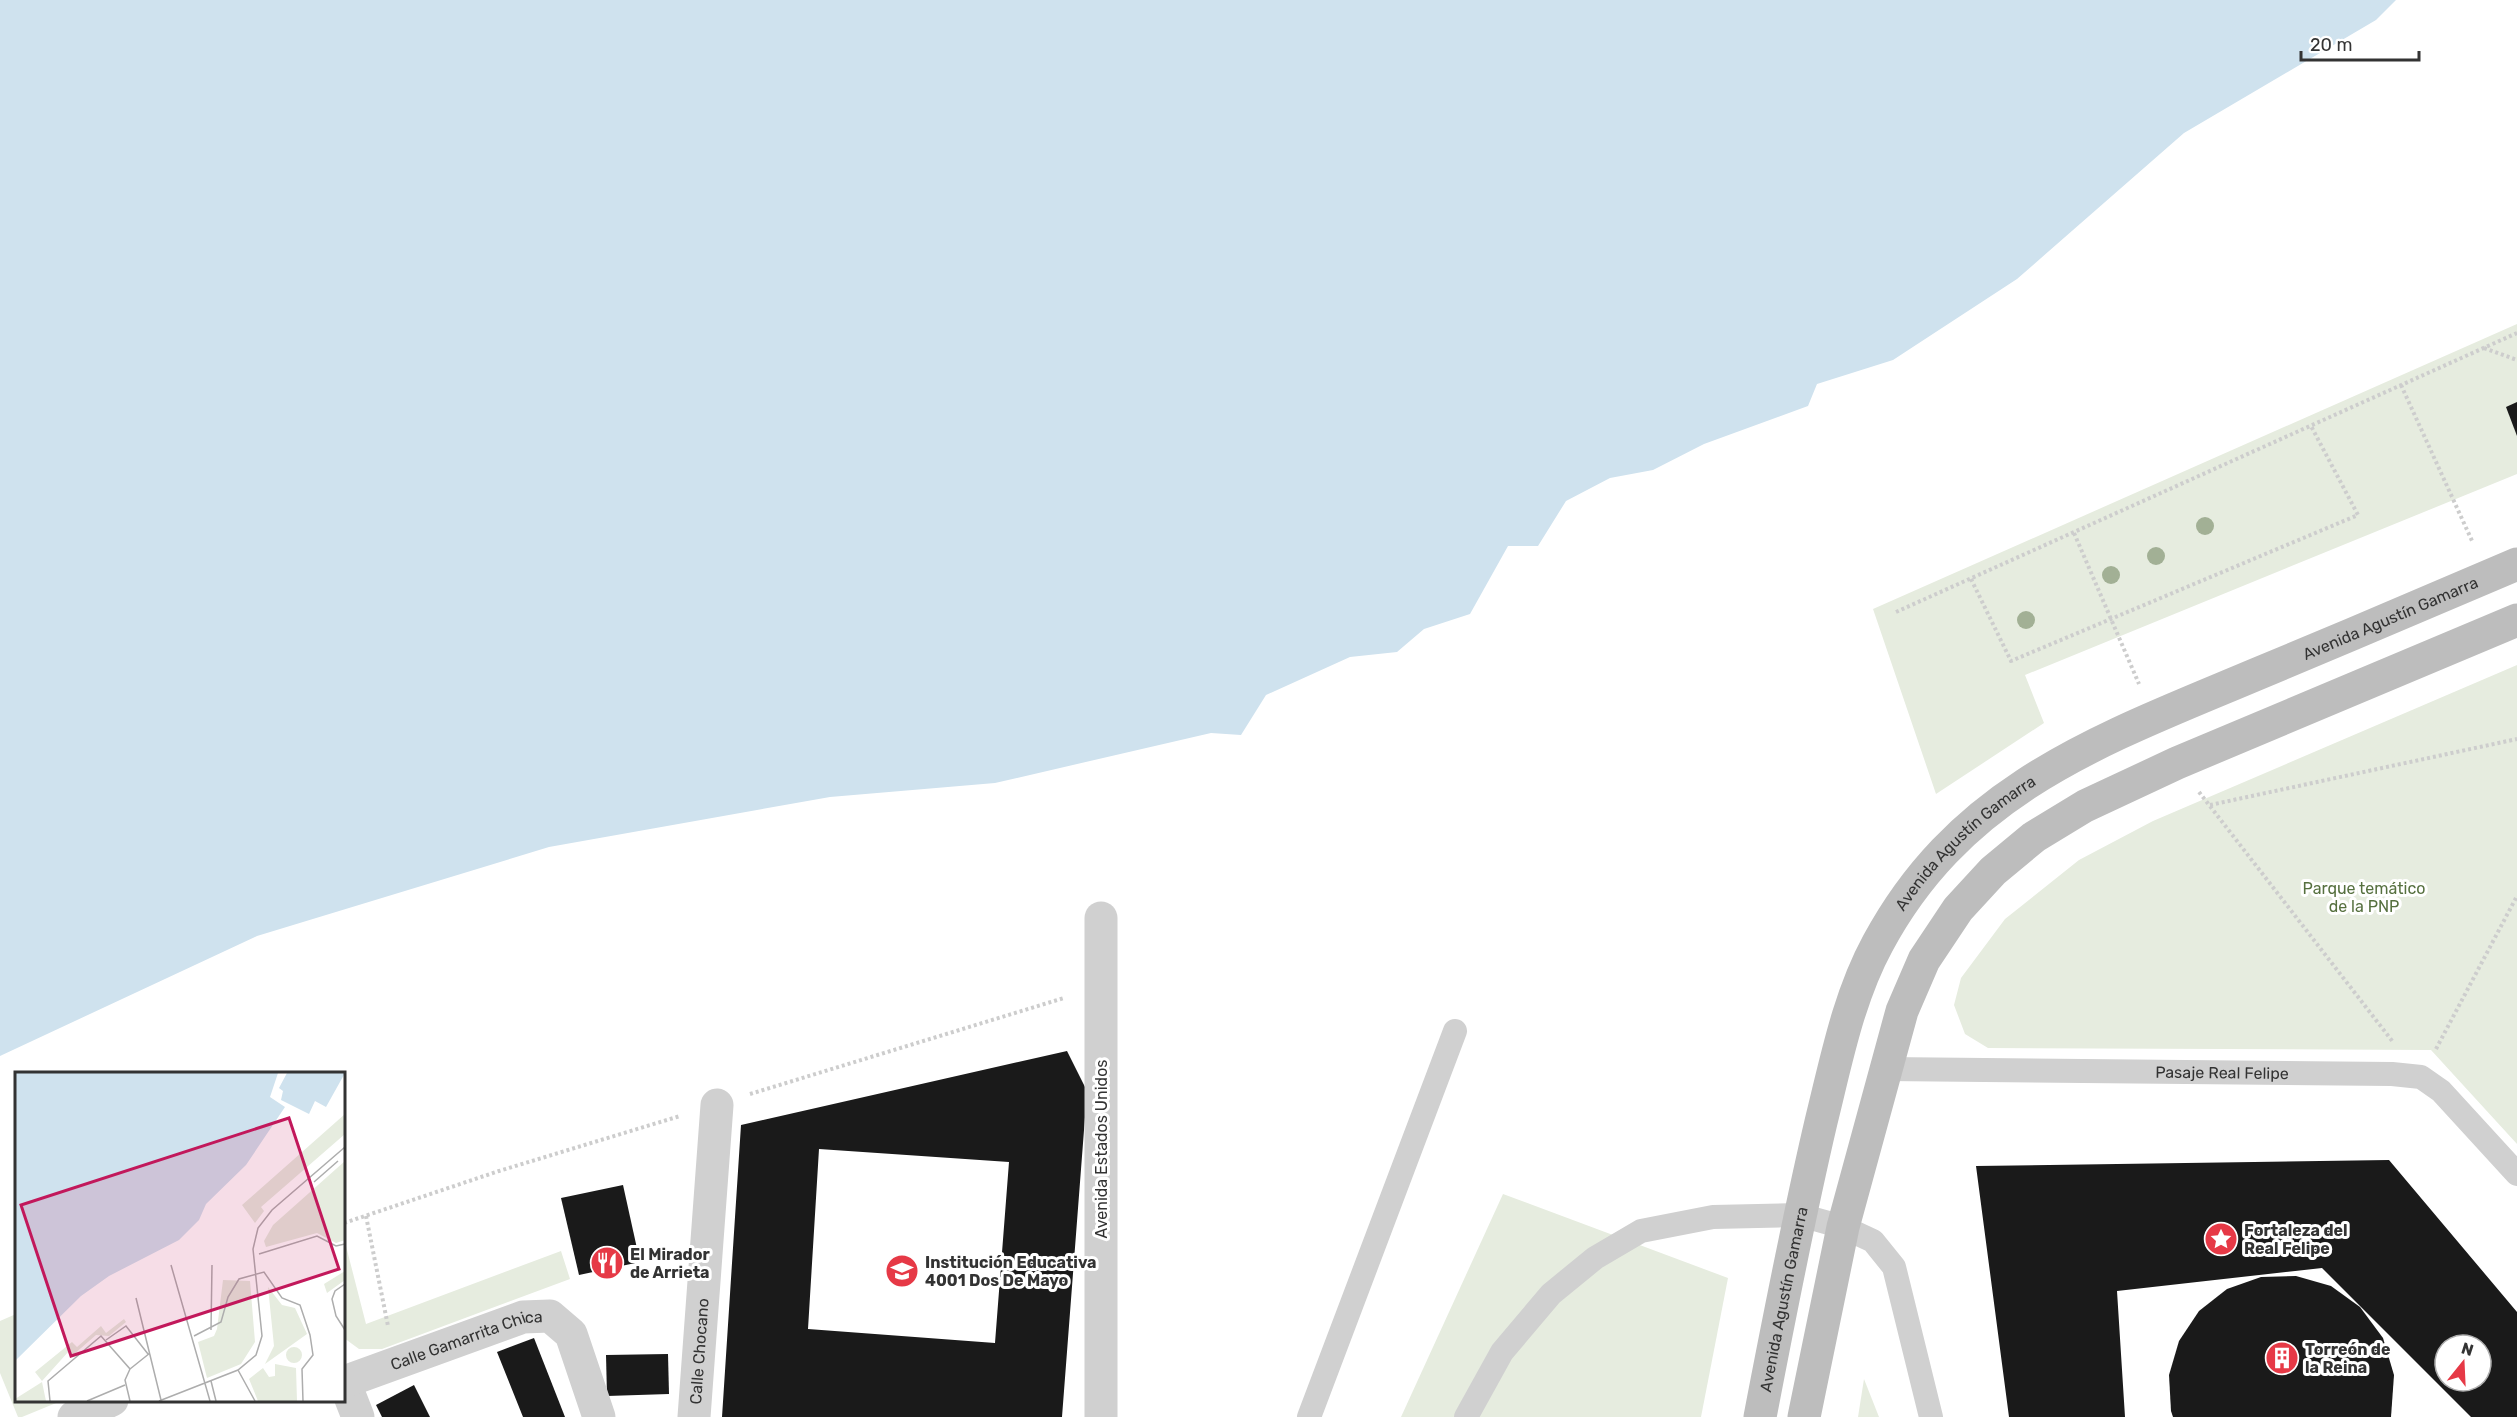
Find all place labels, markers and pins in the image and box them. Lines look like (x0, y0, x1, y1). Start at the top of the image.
place icon: Fortaleza del Real Felipe (2203, 1221, 2239, 1257)
place label: Fortaleza del Real Felipe (2244, 1221, 2348, 1258)
restaurant icon: El Mirador de Arrieta (589, 1245, 625, 1281)
place label: El Mirador de Arrieta (630, 1245, 710, 1282)
school or university icon: Institución Educativa 4001 Dos De Mayo (884, 1253, 920, 1289)
place label: Institución Educativa 4001 Dos De Mayo (925, 1253, 1097, 1290)
building icon: Torreón de la Reina (2264, 1340, 2300, 1376)
place label: Torreón de la Reina (2305, 1340, 2390, 1377)

